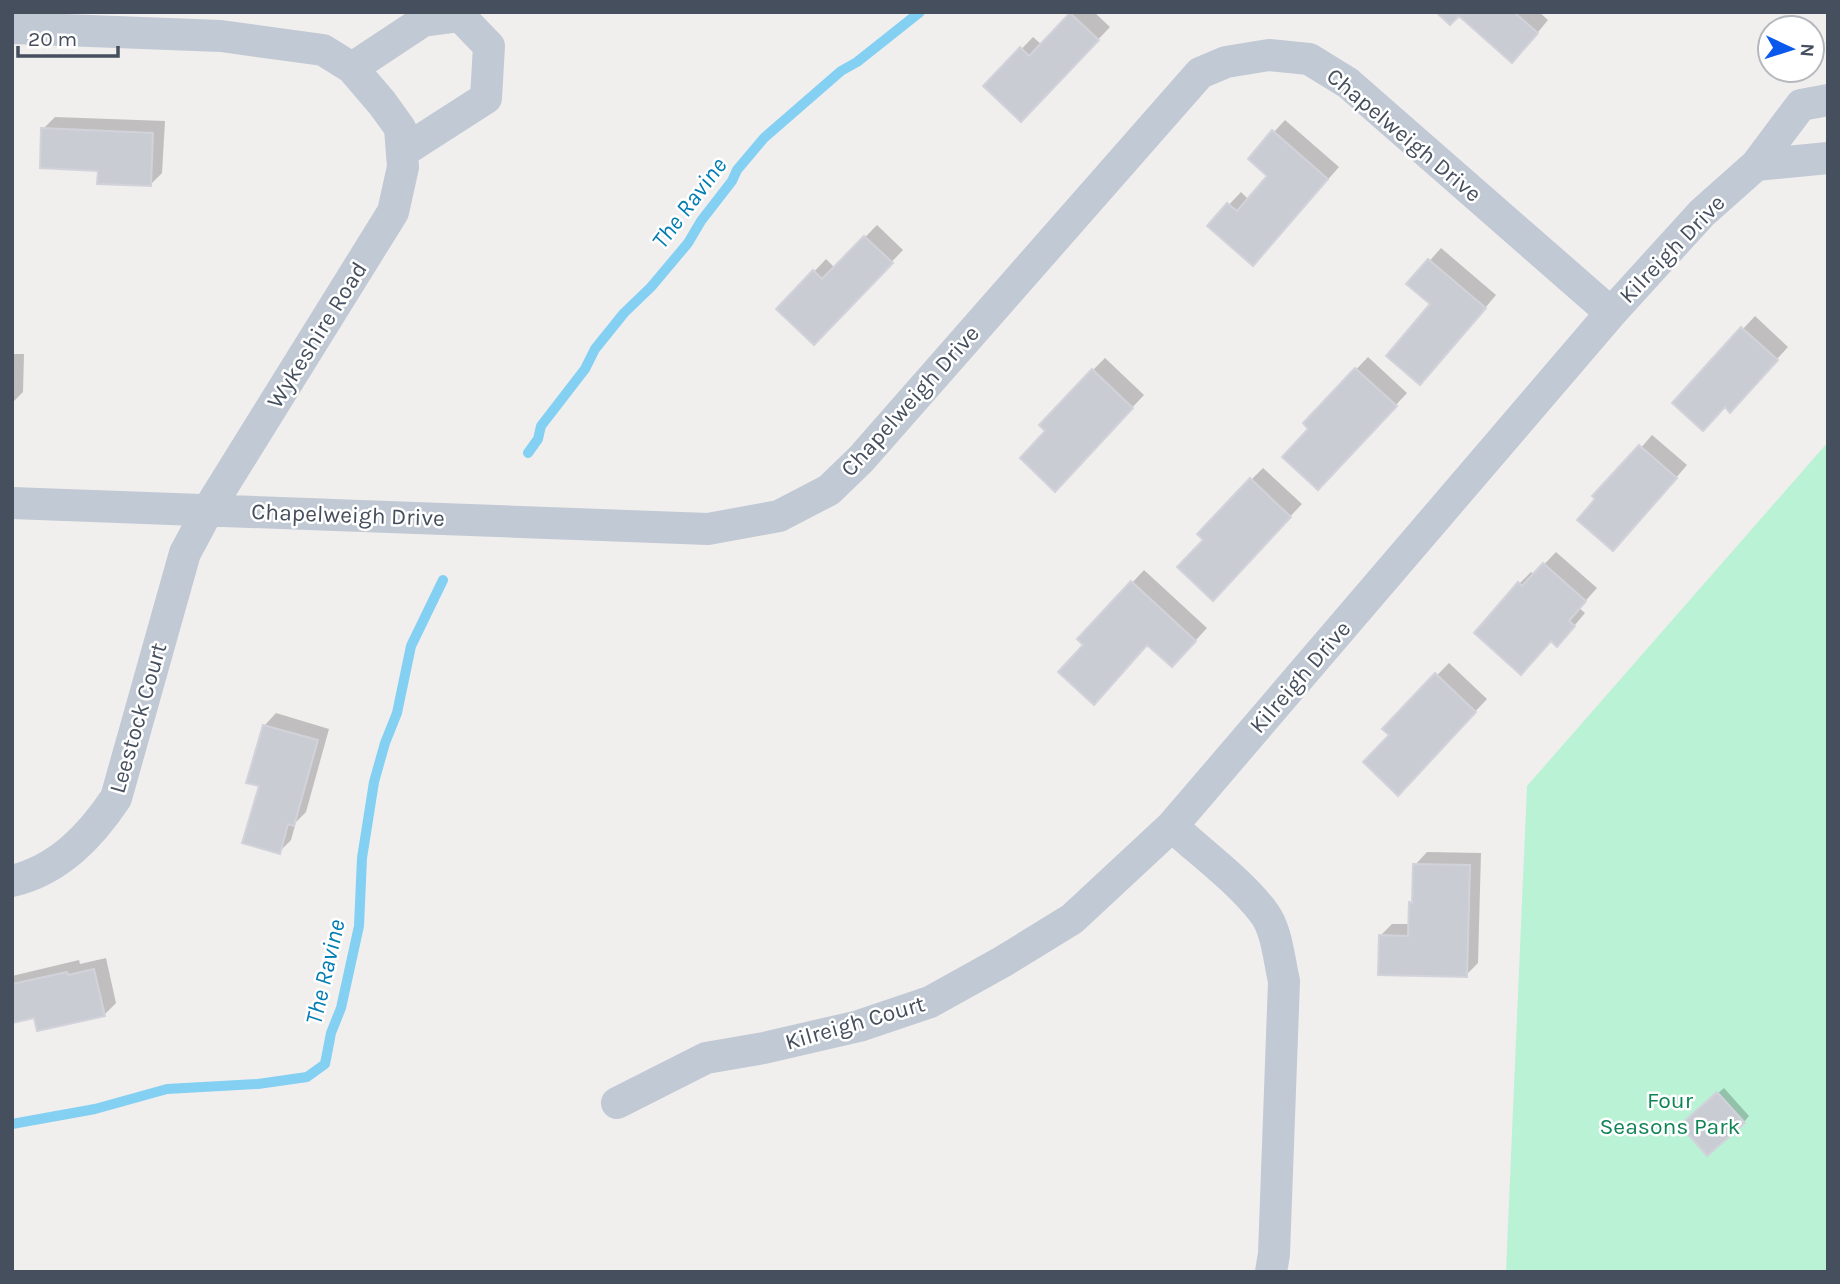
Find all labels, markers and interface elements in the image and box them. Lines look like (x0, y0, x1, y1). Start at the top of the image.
scale bar (18, 14, 117, 58)
north arrow (1756, 14, 1826, 84)
text: 20 m (28, 27, 77, 51)
text: N (1796, 43, 1818, 58)
street label: Chapelweigh Drive (1321, 62, 1487, 208)
water label: The Ravine (646, 152, 732, 254)
street label: Kilreigh Drive (1614, 189, 1730, 309)
street label: Wykeshire Road (261, 257, 373, 413)
street label: Chapelweigh Drive (835, 320, 985, 482)
street label: Chapelweigh Drive (251, 498, 445, 532)
street label: Kilreigh Drive (1244, 615, 1356, 739)
street label: Leestock Court (104, 639, 173, 796)
water label: The Ravine (299, 917, 351, 1027)
street label: Kilreigh Court (782, 990, 928, 1056)
park label: Four Seasons Park (1599, 1087, 1741, 1140)

